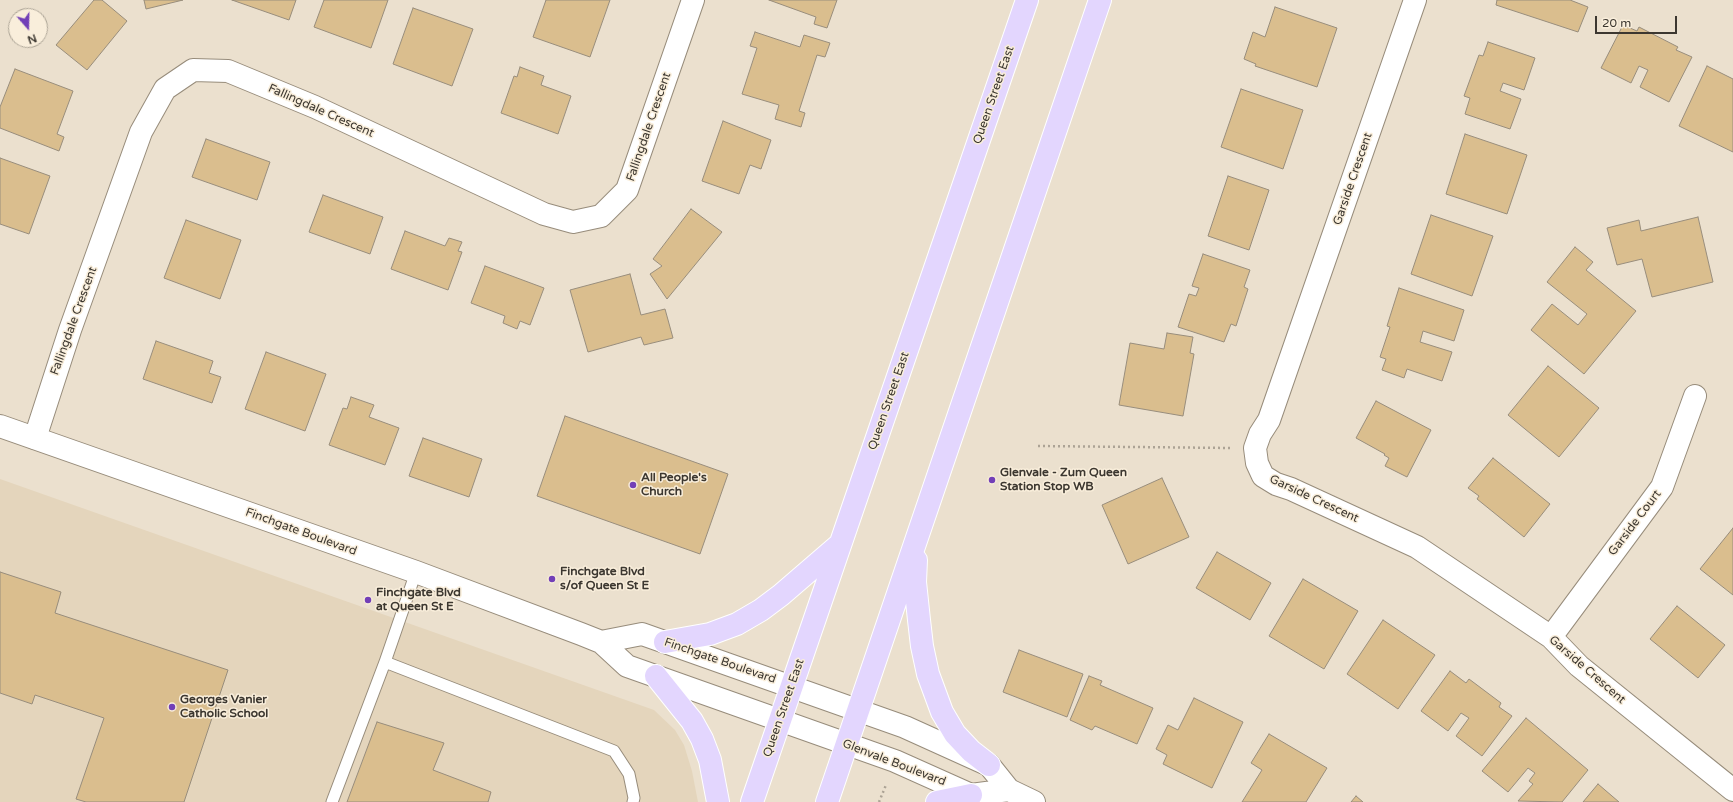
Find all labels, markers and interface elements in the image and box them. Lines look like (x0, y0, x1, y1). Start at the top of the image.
north arrow (8, 8, 48, 48)
scale bar (1597, 8, 1679, 34)
text: 20 m (1602, 16, 1631, 30)
text: N (26, 31, 38, 46)
street label: Queen Street East (970, 44, 1018, 146)
street label: Fallingdale Crescent (624, 71, 674, 183)
street label: Fallingdale Crescent (266, 81, 376, 141)
street label: Garside Crescent (1330, 131, 1376, 227)
street label: Fallingdale Crescent (48, 265, 100, 377)
street label: Queen Street East (865, 350, 913, 452)
place label: Glenvale - Zum Queen Station Stop WB (1000, 466, 1127, 494)
place label: All People's Church (641, 471, 707, 499)
street label: Garside Crescent (1267, 472, 1361, 526)
marker: Glenvale - Zum Queen Station Stop WB (987, 475, 997, 485)
marker: All People's Church (628, 480, 638, 490)
street label: Garside Court (1606, 487, 1664, 559)
street label: Finchgate Boulevard (243, 505, 359, 559)
place label: Finchgate Blvd s/of Queen St E (560, 565, 649, 593)
marker: Finchgate Blvd s/of Queen St E (547, 574, 557, 584)
place label: Finchgate Blvd at Queen St E (376, 586, 461, 614)
marker: Finchgate Blvd at Queen St E (363, 595, 373, 605)
street label: Garside Crescent (1546, 633, 1628, 707)
street label: Finchgate Boulevard (662, 635, 778, 687)
street label: Queen Street East (760, 657, 808, 759)
place label: Georges Vanier Catholic School (180, 693, 268, 721)
marker: Georges Vanier Catholic School (167, 702, 177, 712)
street label: Glenvale Boulevard (840, 737, 948, 789)

